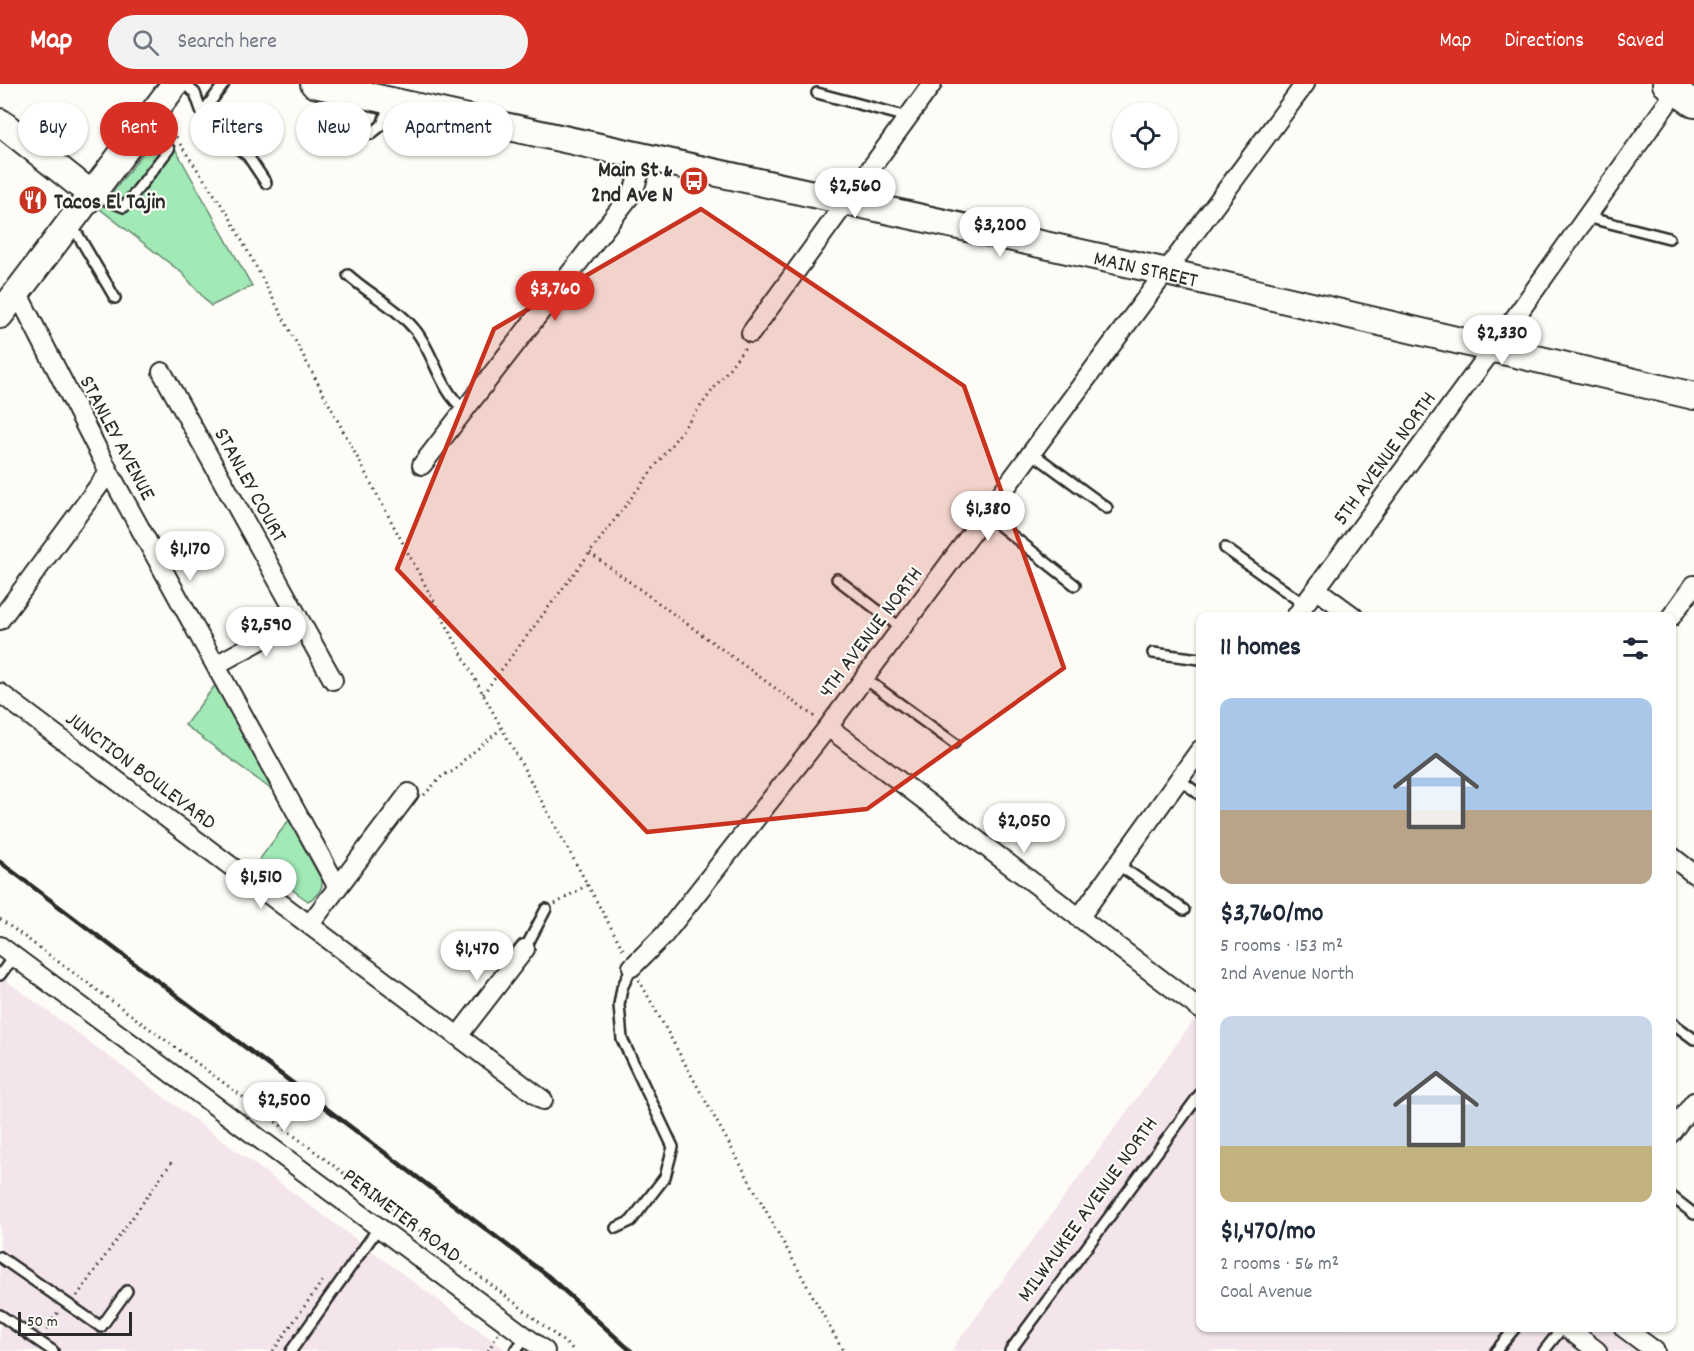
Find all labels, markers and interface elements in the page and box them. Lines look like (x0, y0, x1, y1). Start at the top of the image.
search box (108, 15, 528, 69)
text: Map (30, 22, 72, 62)
icon: search (129, 26, 162, 59)
text: Search here (177, 27, 277, 58)
text: Map (1440, 27, 1471, 57)
text: Directions (1504, 27, 1584, 57)
text: Saved (1617, 27, 1664, 57)
chip: Buy (18, 102, 88, 156)
chip: Rent (100, 102, 178, 156)
chip: Filters (190, 102, 284, 156)
chip: New (296, 102, 371, 156)
chip: Apartment (383, 102, 513, 156)
map controls (1112, 102, 1178, 168)
button: locate (1112, 102, 1178, 168)
place label: Main St & 2nd Ave N (591, 156, 673, 212)
bus stop icon: Main St & 2nd Ave N (678, 165, 710, 197)
pin: $2,560 (806, 168, 904, 219)
text: $2,560 (829, 173, 881, 201)
restaurant icon: Tacos El Tajin (17, 184, 49, 216)
place label: Tacos El Tajin (54, 188, 165, 219)
pin: $3,200 (951, 207, 1049, 258)
text: $3,200 (973, 212, 1027, 240)
street label: MAIN STREET (1090, 244, 1200, 298)
pin: $3,760 (506, 271, 604, 322)
text: $3,760 (529, 276, 581, 304)
pin: $2,330 (1453, 315, 1551, 366)
text: $2,330 (1476, 320, 1528, 348)
street label: STANLEY AVENUE (70, 371, 162, 507)
street label: 5TH AVENUE NORTH (1327, 386, 1445, 532)
street label: STANLEY COURT (205, 423, 293, 549)
pin: $1,380 (939, 491, 1037, 542)
text: $1,380 (965, 496, 1011, 524)
pin: $1,170 (141, 531, 239, 582)
text: $1,170 (169, 536, 211, 564)
street label: 4TH AVENUE NORTH (812, 561, 932, 705)
pin: $2,590 (217, 607, 315, 658)
text: $2,590 (240, 612, 292, 640)
text: 11 homes (1220, 630, 1301, 667)
icon: filters (1619, 632, 1652, 665)
street label: JUNCTION BOULEVARD (58, 705, 222, 839)
icon: home (1382, 737, 1490, 845)
pin: $2,050 (975, 803, 1073, 854)
text: $2,050 (997, 808, 1051, 836)
pin: $1,510 (212, 859, 310, 910)
text: $1,510 (240, 864, 282, 892)
text: $3,760/mo (1220, 896, 1323, 933)
pin: $1,470 (428, 931, 526, 982)
text: 5 rooms · 153 m² (1220, 933, 1343, 961)
text: $1,470 (454, 936, 500, 964)
text: 2nd Avenue North (1220, 961, 1354, 989)
icon: home (1382, 1055, 1490, 1163)
pin: $2,500 (235, 1082, 333, 1133)
text: $2,500 (257, 1087, 311, 1115)
street label: MILWAUKEE AVENUE NORTH (1011, 1111, 1167, 1309)
street label: PERIMETER ROAD (335, 1162, 467, 1272)
text: $1,470/mo (1220, 1214, 1316, 1251)
text: 2 rooms · 56 m² (1220, 1251, 1339, 1279)
text: Coal Avenue (1220, 1279, 1312, 1307)
scale bar (18, 1309, 132, 1336)
text: 50 m (27, 1311, 58, 1334)

